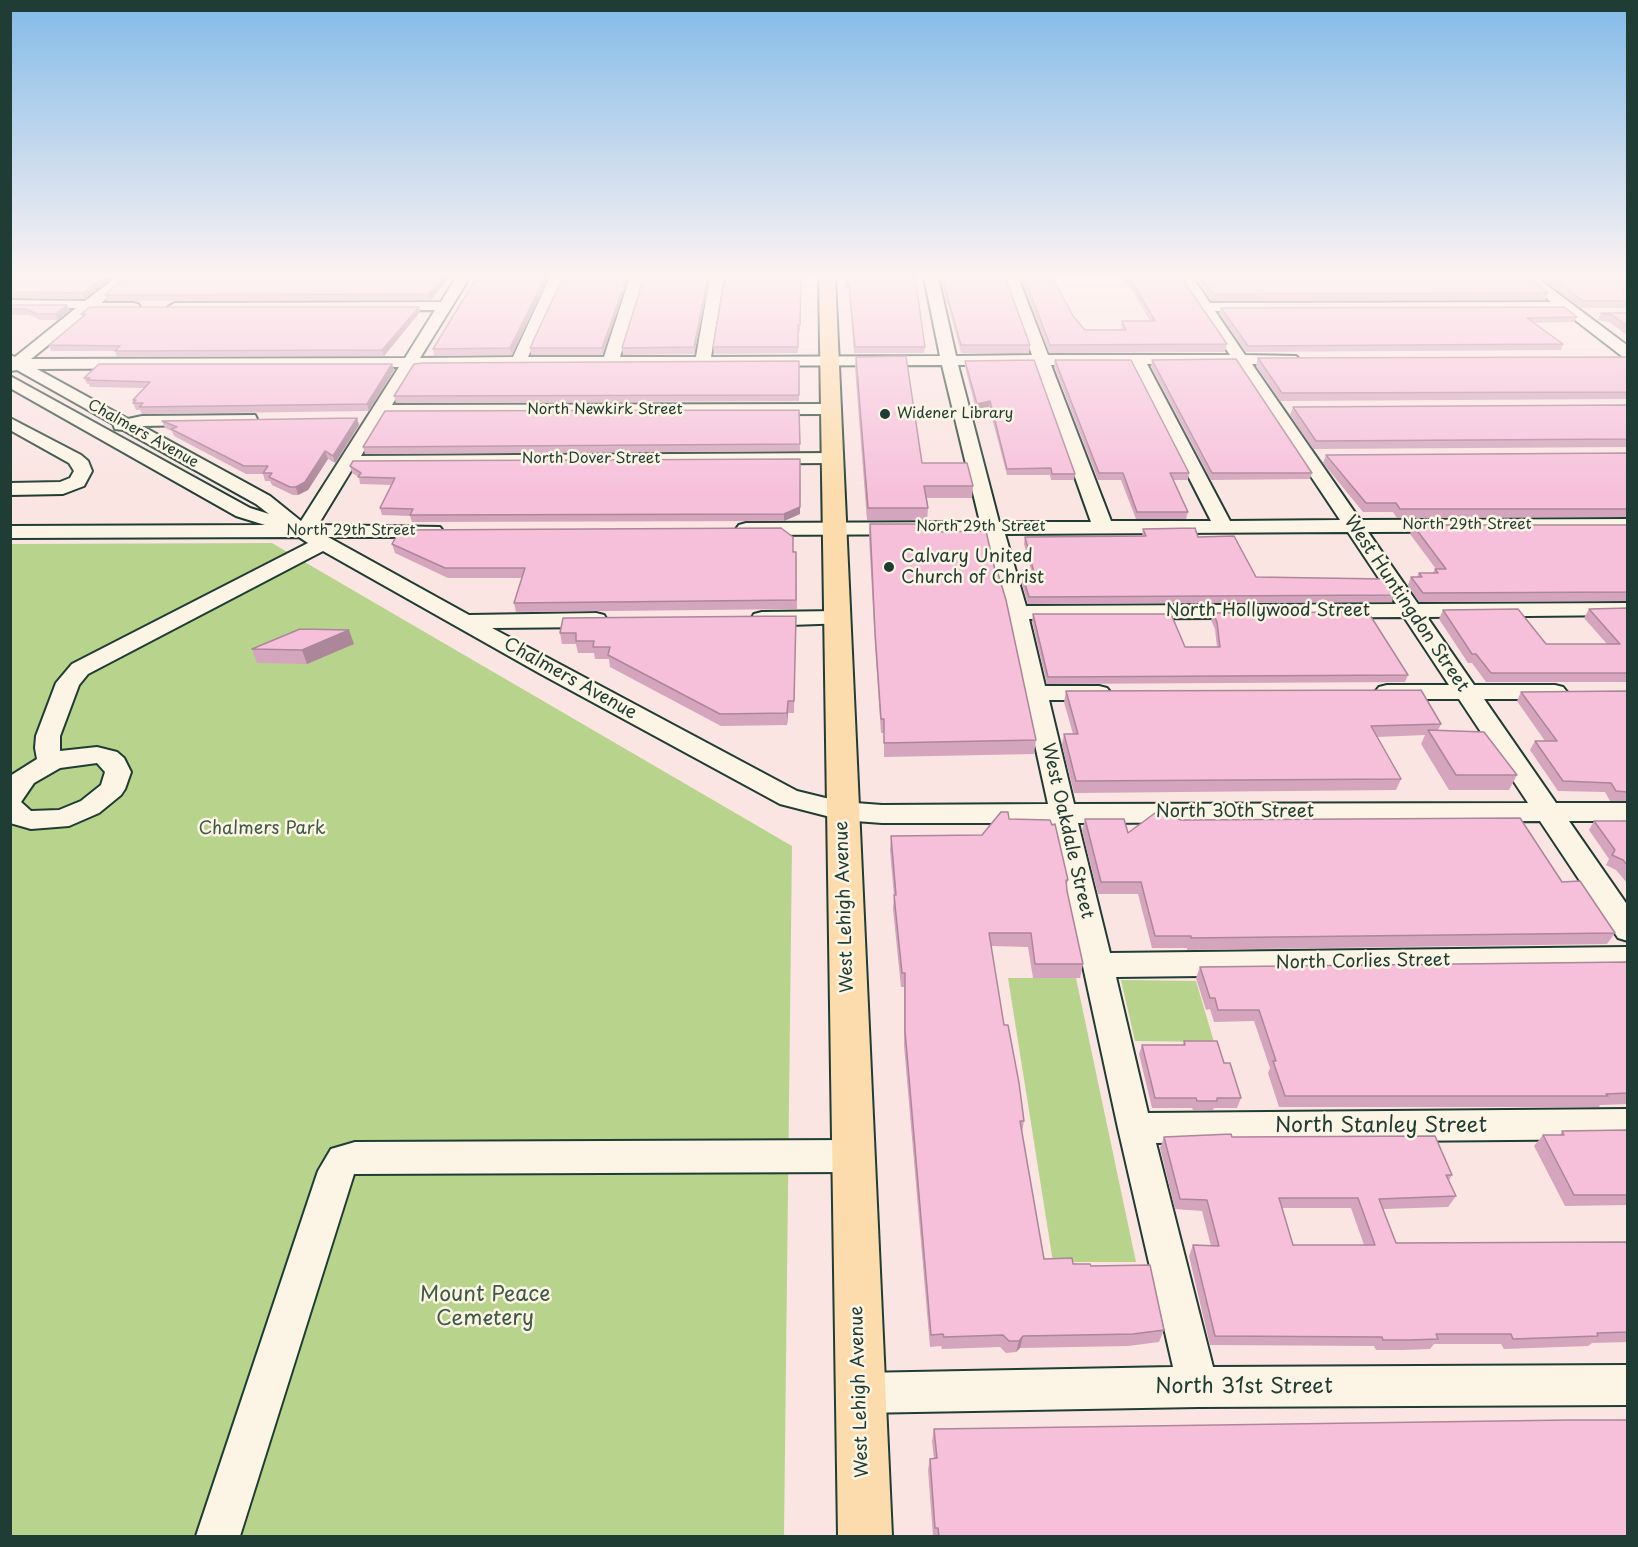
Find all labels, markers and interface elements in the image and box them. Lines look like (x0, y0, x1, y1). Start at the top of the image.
street label: Chalmers Avenue (84, 396, 202, 472)
street label: North Newkirk Street (527, 401, 683, 419)
place label: Widener Library (897, 405, 1013, 423)
marker: Widener Library (878, 407, 892, 421)
street label: North Dover Street (522, 450, 660, 468)
street label: West Huntingdon Street (1339, 512, 1473, 696)
street label: North 29th Street (1402, 516, 1532, 534)
street label: North 29th Street (916, 518, 1046, 536)
street label: North 29th Street (286, 522, 416, 540)
place label: Calvary United Church of Christ (901, 546, 1044, 588)
marker: Calvary United Church of Christ (882, 560, 896, 574)
street label: North Hollywood Street (1166, 600, 1370, 622)
street label: Chalmers Avenue (500, 634, 640, 724)
street label: West Oakdale Street (1036, 741, 1098, 921)
street label: North 30th Street (1156, 801, 1314, 823)
park label: Chalmers Park (198, 818, 326, 840)
street label: West Lehigh Avenue (831, 821, 859, 993)
street label: North Corlies Street (1276, 950, 1450, 974)
street label: North Stanley Street (1275, 1113, 1487, 1139)
park label: Mount Peace Cemetery (420, 1282, 550, 1332)
street label: West Lehigh Avenue (846, 1306, 874, 1478)
street label: North 31st Street (1155, 1374, 1333, 1400)

